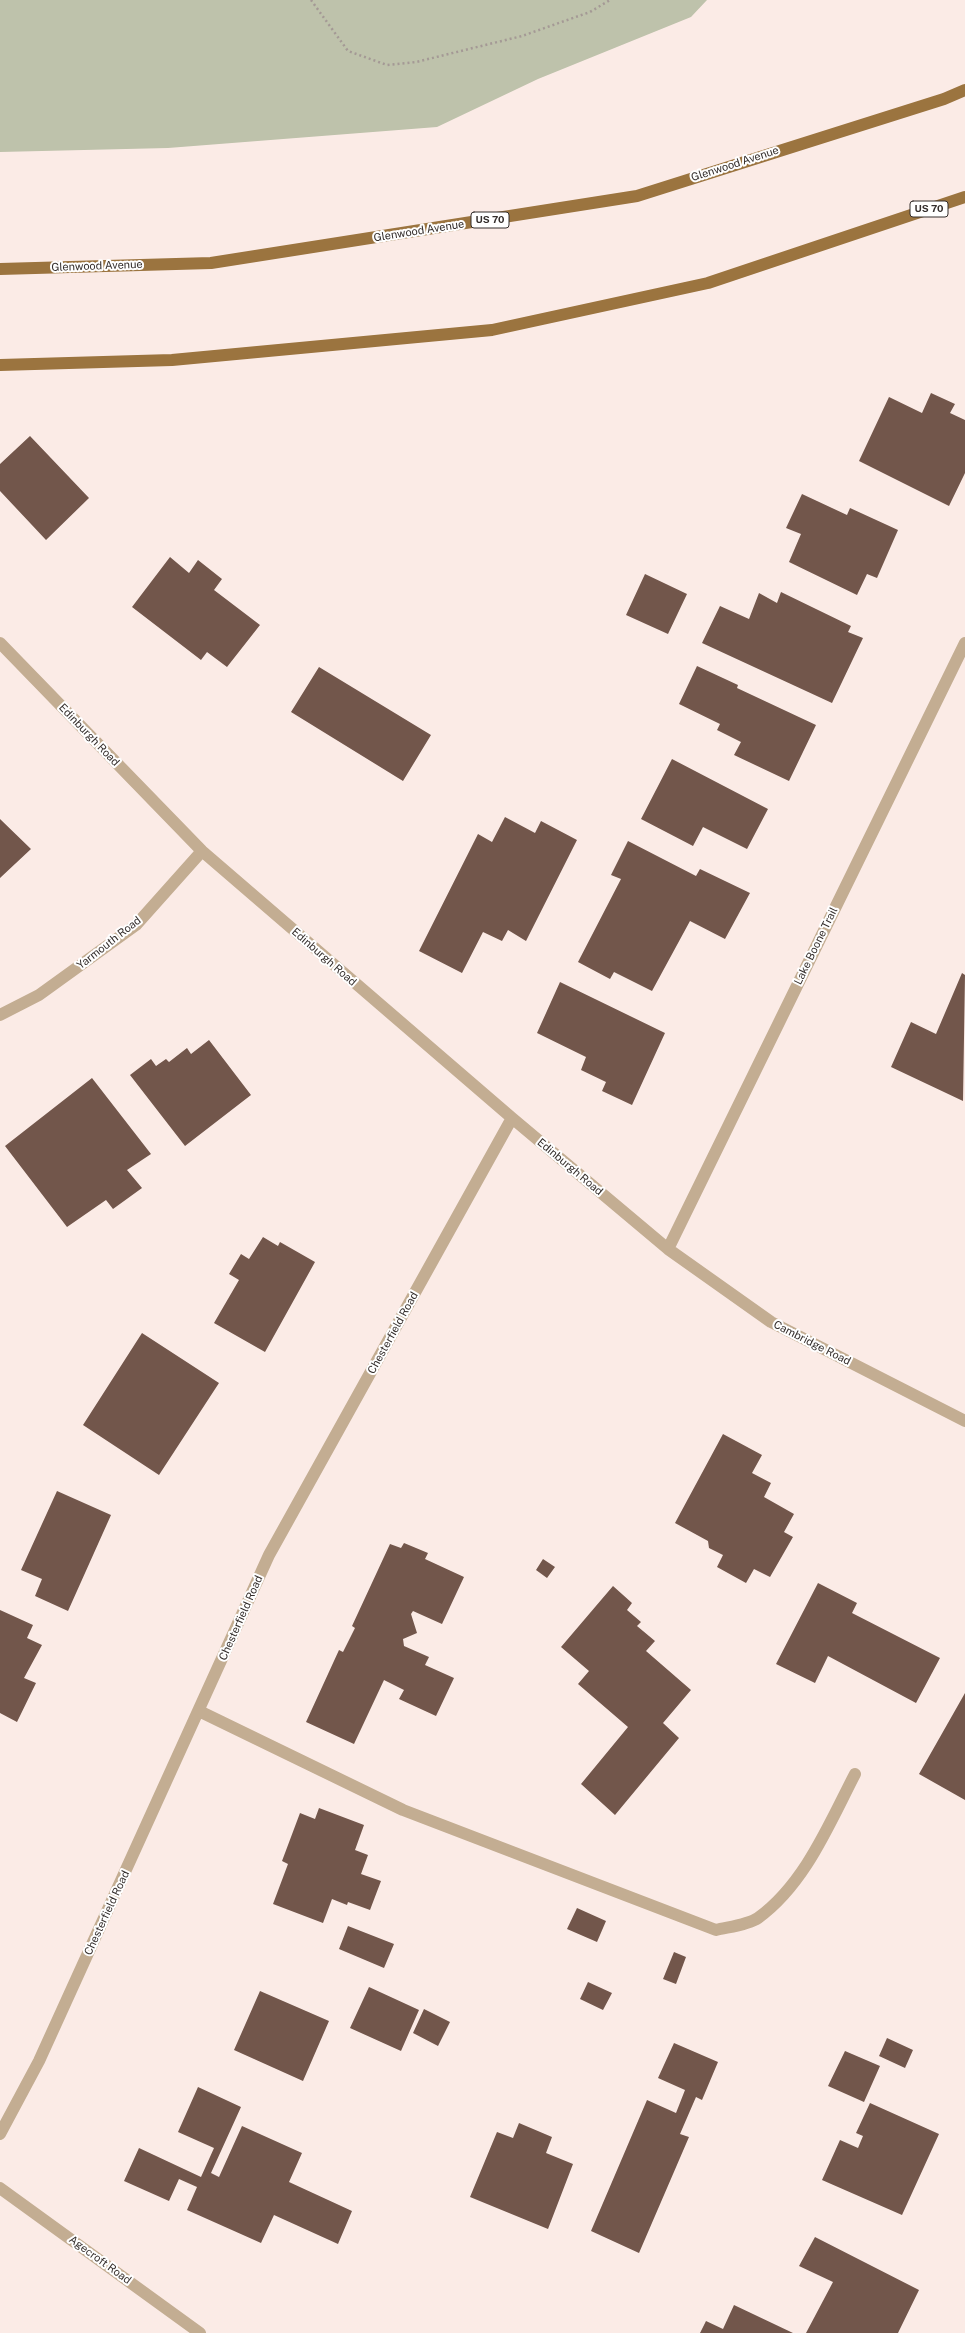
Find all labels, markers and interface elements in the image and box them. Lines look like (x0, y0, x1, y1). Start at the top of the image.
street label: Glenwood Avenue (689, 144, 781, 184)
road number: US 70 (910, 201, 948, 217)
road number: US 70 (471, 212, 509, 228)
street label: Glenwood Avenue (373, 217, 465, 245)
street label: Glenwood Avenue (51, 258, 143, 274)
street label: Edinburgh Road (56, 701, 122, 769)
street label: Lake Boone Trail (792, 905, 840, 987)
street label: Yarmouth Road (74, 914, 144, 972)
street label: Edinburgh Road (289, 925, 359, 989)
street label: Edinburgh Road (535, 1136, 605, 1198)
street label: Chesterfield Road (365, 1290, 421, 1376)
street label: Cambridge Road (771, 1318, 853, 1368)
street label: Chesterfield Road (216, 1573, 266, 1663)
street label: Chesterfield Road (82, 1869, 132, 1957)
street label: Agecroft Road (66, 2233, 134, 2287)

